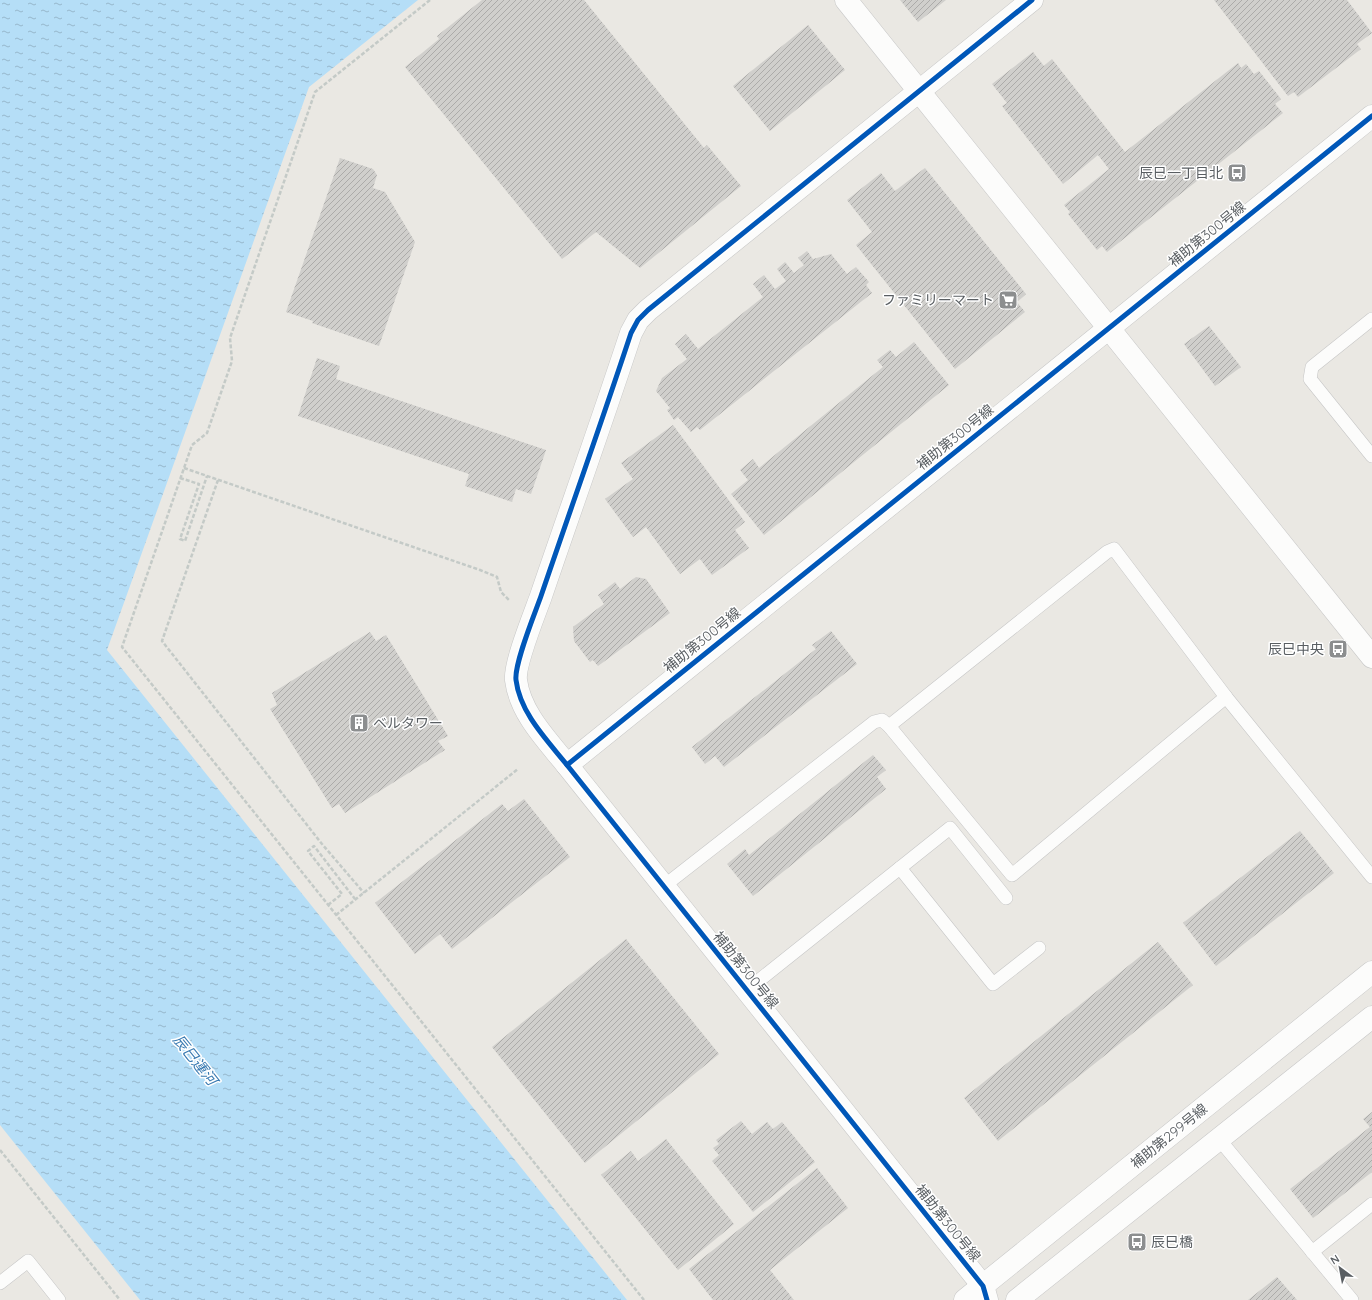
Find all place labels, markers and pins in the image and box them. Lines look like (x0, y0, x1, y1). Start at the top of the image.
bus stop icon: 辰巳一丁目北 (1226, 162, 1248, 184)
place label: 辰巳一丁目北 (1139, 164, 1223, 182)
supermarket icon: ファミリーマート (997, 289, 1019, 311)
place label: ファミリーマート (882, 291, 994, 309)
bus stop icon: 辰巳中央 (1327, 638, 1349, 660)
place label: 辰巳中央 (1268, 640, 1324, 658)
building icon: ベルタワー (348, 712, 370, 734)
place label: ベルタワー (373, 714, 443, 732)
bus stop icon: 辰巳橋 (1126, 1231, 1148, 1253)
place label: 辰巳橋 (1151, 1233, 1193, 1251)

